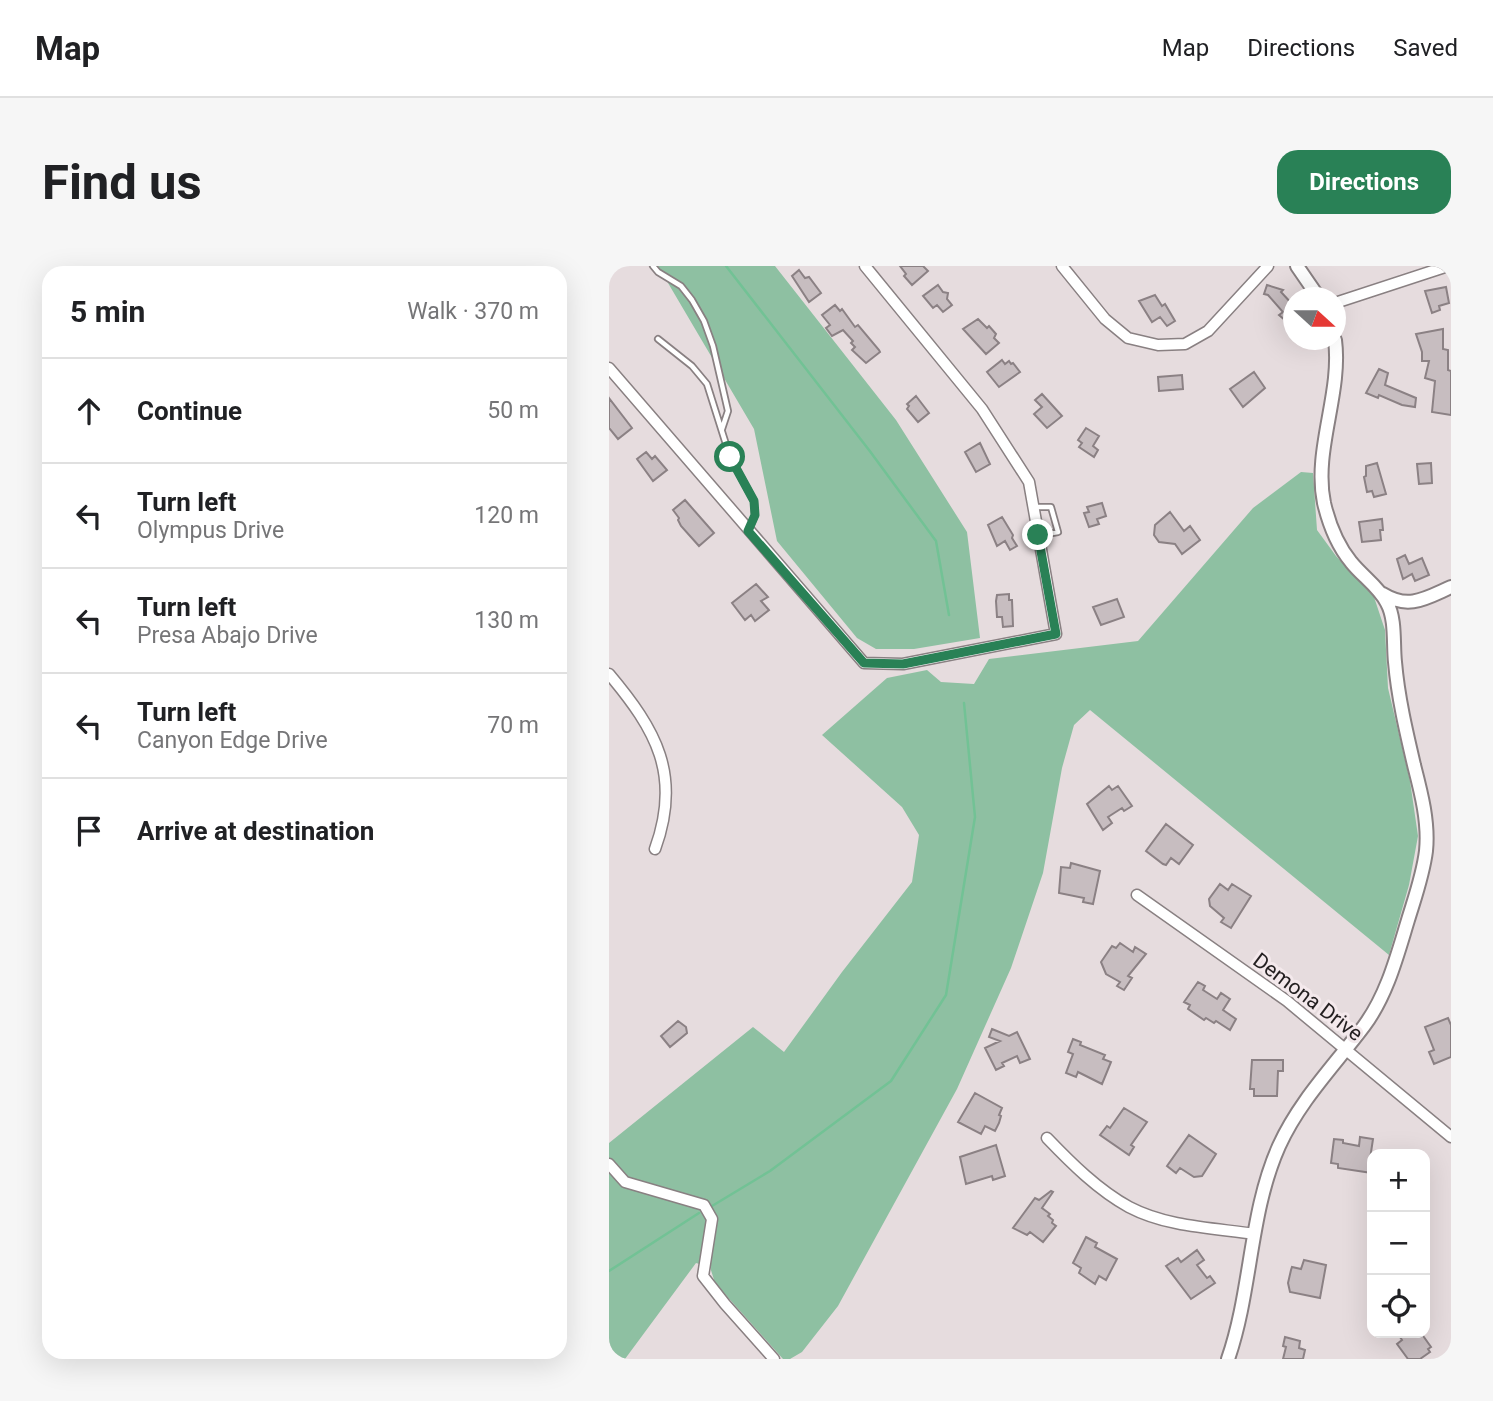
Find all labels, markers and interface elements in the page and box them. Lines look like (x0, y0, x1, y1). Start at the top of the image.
text: Map (35, 29, 100, 68)
text: Map (1162, 34, 1209, 62)
text: Directions (1247, 34, 1355, 62)
text: Saved (1393, 34, 1458, 62)
button: Directions (1277, 150, 1451, 214)
text: Find us (42, 154, 202, 211)
north arrow (1283, 287, 1346, 350)
text: 5 min (70, 294, 145, 329)
text: Walk · 370 m (407, 298, 539, 325)
icon: ahead (70, 392, 108, 430)
text: Continue (137, 396, 242, 426)
text: 50 m (487, 397, 539, 424)
route start (714, 441, 745, 472)
text: Turn left (137, 487, 236, 517)
icon: left (70, 497, 108, 535)
text: 120 m (474, 502, 539, 529)
text: Olympus Drive (137, 517, 284, 544)
route end (1022, 519, 1053, 550)
text: Turn left (137, 592, 236, 622)
icon: left (70, 602, 108, 640)
text: 130 m (474, 607, 539, 634)
text: Presa Abajo Drive (137, 622, 318, 649)
text: Turn left (137, 697, 236, 727)
icon: left (70, 707, 108, 745)
text: 70 m (487, 712, 539, 739)
text: Canyon Edge Drive (137, 727, 328, 754)
icon: arrive (70, 812, 108, 850)
text: Arrive at destination (137, 816, 374, 846)
street label: Demona Drive (1249, 948, 1367, 1046)
map controls (1367, 1149, 1430, 1338)
button: + (1367, 1149, 1430, 1212)
button: − (1367, 1212, 1430, 1275)
button: locate (1367, 1275, 1430, 1338)

